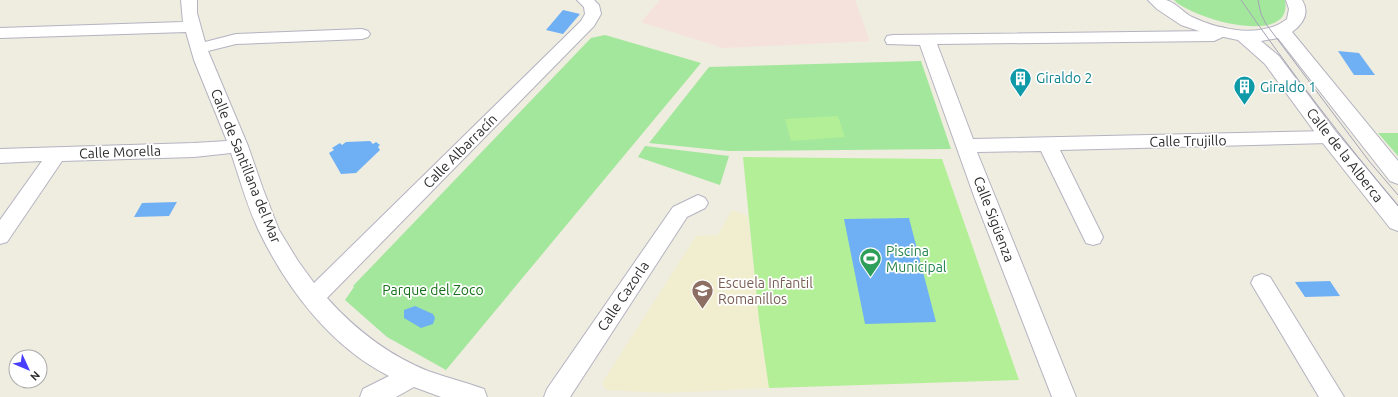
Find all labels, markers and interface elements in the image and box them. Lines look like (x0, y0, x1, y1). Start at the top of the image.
building icon: Giraldo 2 (1008, 65, 1034, 98)
place label: Giraldo 2 (1036, 70, 1092, 86)
building icon: Giraldo 1 (1231, 74, 1257, 107)
place label: Giraldo 1 (1260, 79, 1316, 95)
street label: Calle de Santillana del Mar (208, 86, 285, 246)
street label: Calle de la Alberca (1303, 105, 1387, 205)
street label: Calle Albarracín (420, 111, 500, 191)
street label: Calle Trujillo (1149, 132, 1227, 150)
street label: Calle Morella (79, 143, 161, 161)
street label: Calle Sigüenza (970, 174, 1018, 264)
place label: Piscina Municipal (886, 243, 947, 275)
sports icon: Piscina Municipal (857, 246, 883, 279)
street label: Calle Cazorla (594, 258, 652, 334)
place label: Escuela Infantil Romanillos (718, 275, 813, 307)
school or university icon: Escuela Infantil Romanillos (690, 278, 716, 311)
park label: Parque del Zoco (382, 282, 484, 298)
north arrow (8, 349, 48, 389)
text: N (28, 369, 42, 383)

